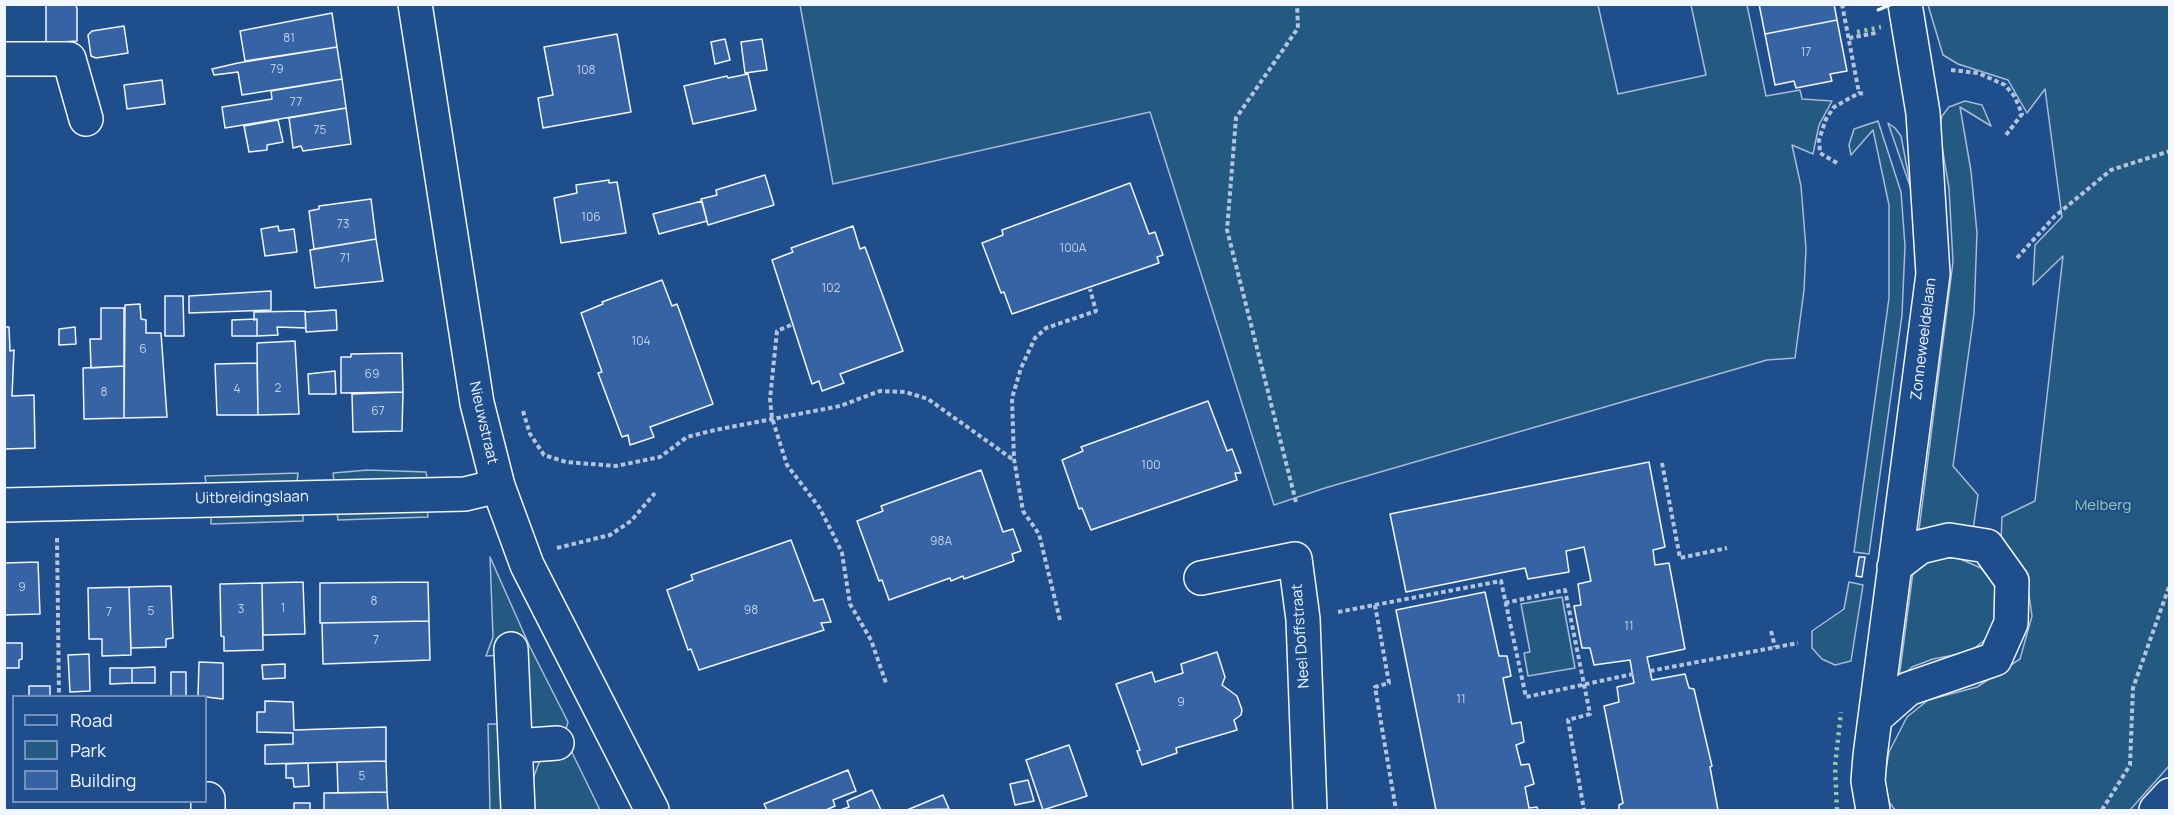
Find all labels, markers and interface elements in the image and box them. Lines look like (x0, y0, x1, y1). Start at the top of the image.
house number: 81 (283, 32, 295, 46)
house number: 17 (1801, 46, 1811, 60)
house number: 79 (270, 63, 284, 77)
house number: 108 (577, 64, 595, 78)
house number: 77 (290, 96, 302, 110)
house number: 75 (314, 124, 326, 138)
house number: 106 (581, 211, 601, 225)
house number: 73 (337, 218, 349, 232)
house number: 100A (1060, 242, 1086, 256)
house number: 71 (340, 252, 350, 266)
street label: Zonneweeldelaan (1908, 277, 1940, 401)
house number: 102 (822, 282, 840, 296)
house number: 104 (631, 335, 651, 349)
house number: 6 (139, 343, 147, 357)
house number: 69 (365, 368, 379, 382)
street label: Nieuwstraat (465, 380, 501, 466)
house number: 2 (275, 382, 281, 396)
house number: 4 (233, 383, 241, 397)
house number: 8 (101, 386, 107, 400)
house number: 67 (371, 405, 385, 419)
house number: 100 (1141, 459, 1161, 473)
street label: Uitbreidingslaan (195, 488, 309, 508)
park label: Melberg (2075, 497, 2131, 515)
house number: 98A (930, 535, 952, 549)
house number: 9 (18, 581, 26, 595)
street label: Neel Doffstraat (1288, 583, 1314, 689)
house number: 8 (371, 595, 377, 609)
house number: 1 (281, 602, 285, 616)
house number: 3 (238, 603, 244, 617)
house number: 98 (744, 604, 758, 618)
house number: 5 (148, 605, 154, 619)
house number: 7 (106, 606, 112, 620)
house number: 11 (1624, 620, 1634, 634)
house number: 7 (373, 634, 379, 648)
house number: 11 (1456, 693, 1466, 707)
legend (12, 695, 207, 803)
house number: 9 (1177, 696, 1185, 710)
text: Road (70, 708, 113, 732)
text: Park (70, 738, 106, 762)
text: Building (70, 768, 136, 792)
house number: 5 (359, 770, 365, 784)

